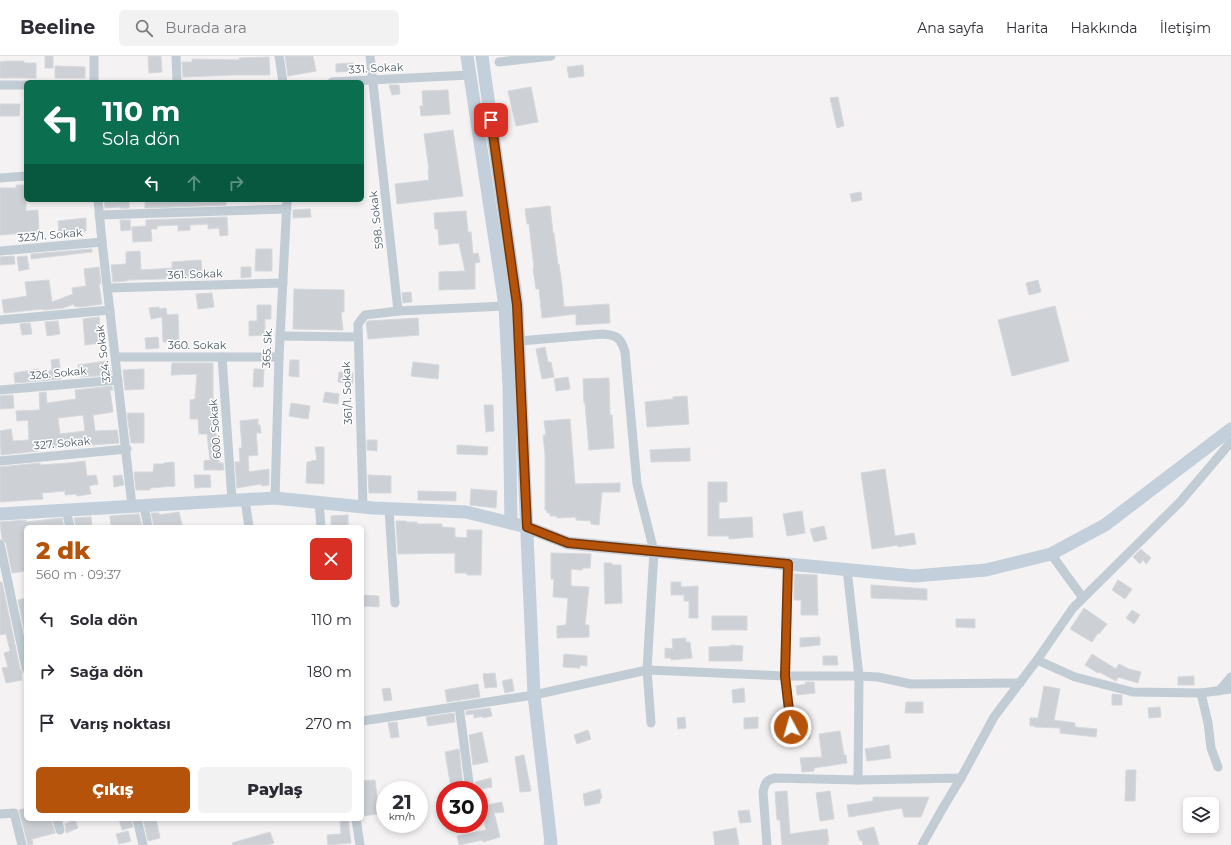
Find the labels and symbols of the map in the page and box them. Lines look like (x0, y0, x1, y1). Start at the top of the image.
street label: 331. Sokak (348, 60, 404, 76)
pin (474, 103, 508, 137)
street label: 598. Sokak (366, 190, 386, 250)
street label: 323/1. Sokak (17, 225, 83, 245)
street label: 361. Sokak (167, 266, 223, 282)
street label: 324. Sokak (92, 324, 113, 384)
street label: 365. Sk. (259, 328, 275, 368)
street label: 360. Sokak (168, 338, 227, 352)
street label: 361/1. Sokak (339, 361, 355, 425)
street label: 326. Sokak (29, 363, 88, 382)
street label: 600. Sokak (206, 398, 224, 459)
street label: 327. Sokak (33, 434, 91, 452)
position arrow (770, 706, 812, 748)
speed limit sign: 30 (436, 781, 488, 833)

